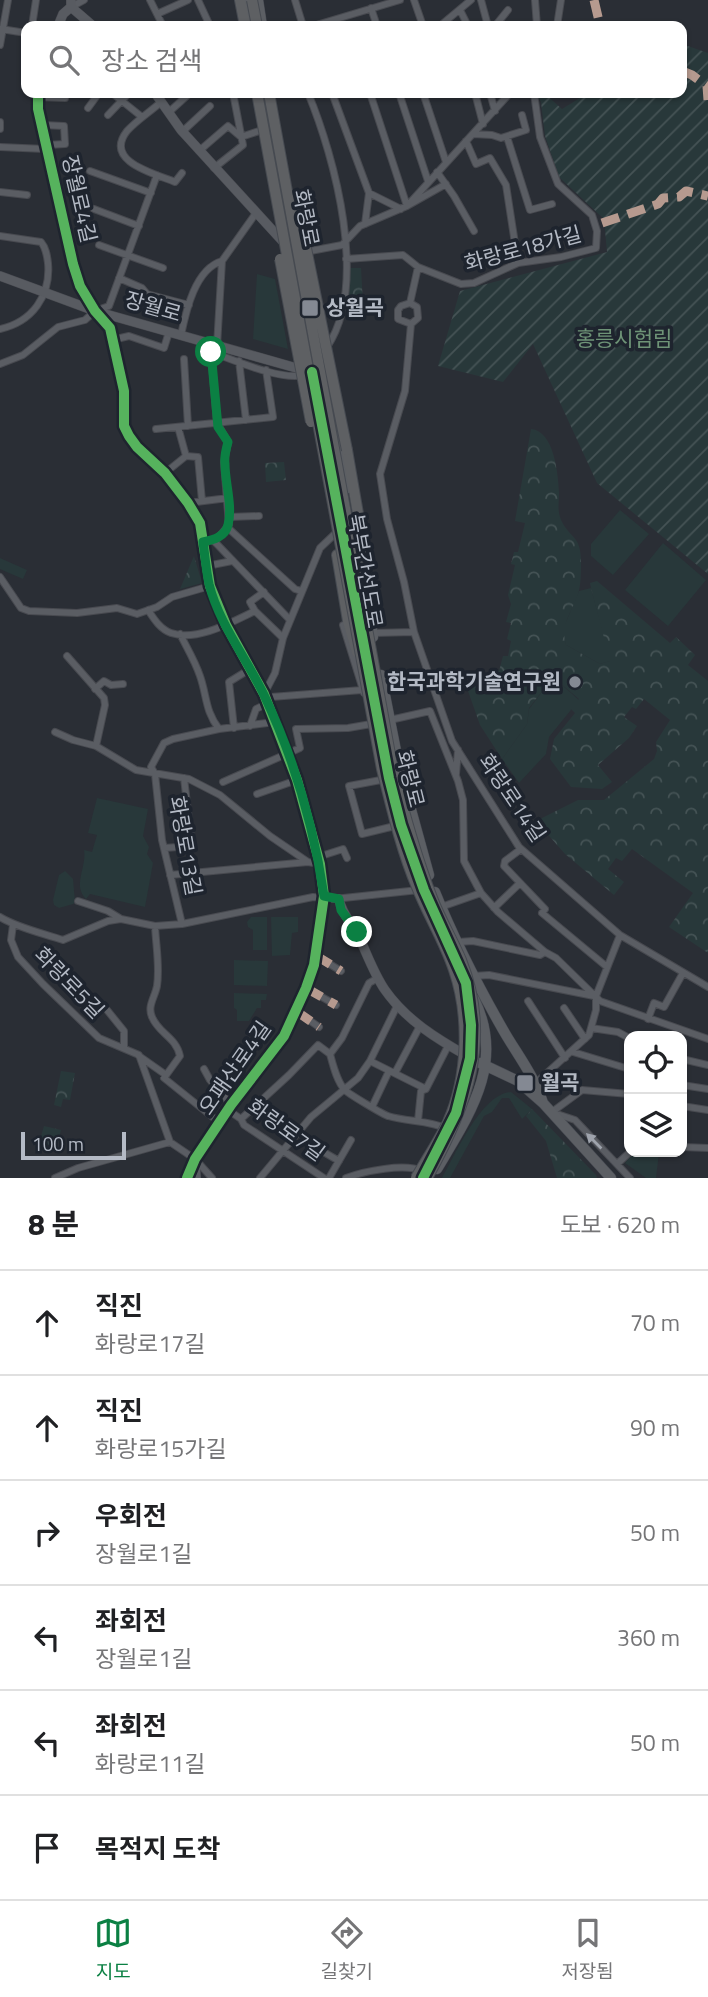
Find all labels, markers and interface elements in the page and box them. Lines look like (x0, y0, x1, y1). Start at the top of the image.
search box (21, 21, 687, 98)
icon: search (45, 41, 83, 79)
text: 장소 검색 (101, 41, 202, 80)
street label: 장월로4길 (54, 152, 106, 246)
street label: 화랑로 (286, 186, 328, 249)
street label: 화랑로18가길 (461, 217, 585, 279)
street label: 장월로 (121, 283, 186, 329)
place label: 상월곡 (326, 291, 384, 323)
marker: 상월곡 (300, 298, 320, 318)
park label: 홍릉시험림 (576, 322, 672, 354)
route start (195, 336, 226, 367)
street label: 북부간선도로 (340, 511, 392, 631)
place label: 한국과학기술연구원 (387, 665, 561, 697)
marker: 한국과학기술연구원 (567, 674, 583, 690)
street label: 화랑로 (388, 747, 434, 811)
street label: 화랑로14길 (471, 747, 554, 848)
street label: 화랑로13길 (161, 793, 210, 898)
route end (341, 916, 372, 947)
street label: 화랑로5길 (27, 939, 112, 1025)
street label: 오패산로4길 (190, 1014, 278, 1121)
map controls (624, 1031, 687, 1157)
button: locate (624, 1031, 687, 1094)
place label: 월곡 (541, 1066, 580, 1098)
marker: 월곡 (515, 1073, 535, 1093)
street label: 화랑로7길 (241, 1090, 332, 1168)
button: layers (624, 1094, 687, 1157)
scale bar (21, 1129, 126, 1161)
text: 100 m (32, 1129, 84, 1158)
one-way arrow (586, 1132, 603, 1149)
text: 8 분 (28, 1201, 79, 1247)
text: 도보 · 620 m (560, 1207, 680, 1242)
text: 직진 (95, 1286, 143, 1325)
icon: ahead (28, 1304, 66, 1342)
text: 70 m (630, 1305, 680, 1340)
text: 화랑로17길 (95, 1326, 205, 1361)
text: 직진 (95, 1391, 143, 1430)
icon: ahead (28, 1409, 66, 1447)
text: 90 m (630, 1410, 680, 1445)
text: 화랑로15가길 (95, 1431, 227, 1466)
text: 우회전 (95, 1496, 167, 1535)
icon: right (28, 1514, 66, 1552)
text: 50 m (630, 1515, 680, 1550)
text: 장월로1길 (95, 1536, 193, 1571)
text: 좌회전 (95, 1601, 167, 1640)
icon: left (28, 1619, 66, 1657)
text: 360 m (617, 1620, 680, 1655)
text: 장월로1길 (95, 1641, 193, 1676)
text: 좌회전 (95, 1706, 167, 1745)
icon: left (28, 1724, 66, 1762)
text: 50 m (630, 1725, 680, 1760)
text: 화랑로11길 (95, 1746, 205, 1781)
icon: arrive (28, 1829, 66, 1867)
text: 목적지 도착 (95, 1829, 220, 1868)
tab: 지도 (94, 1914, 132, 1985)
tab: 길찾기 (321, 1914, 373, 1985)
tab: 저장됨 (561, 1914, 614, 1985)

